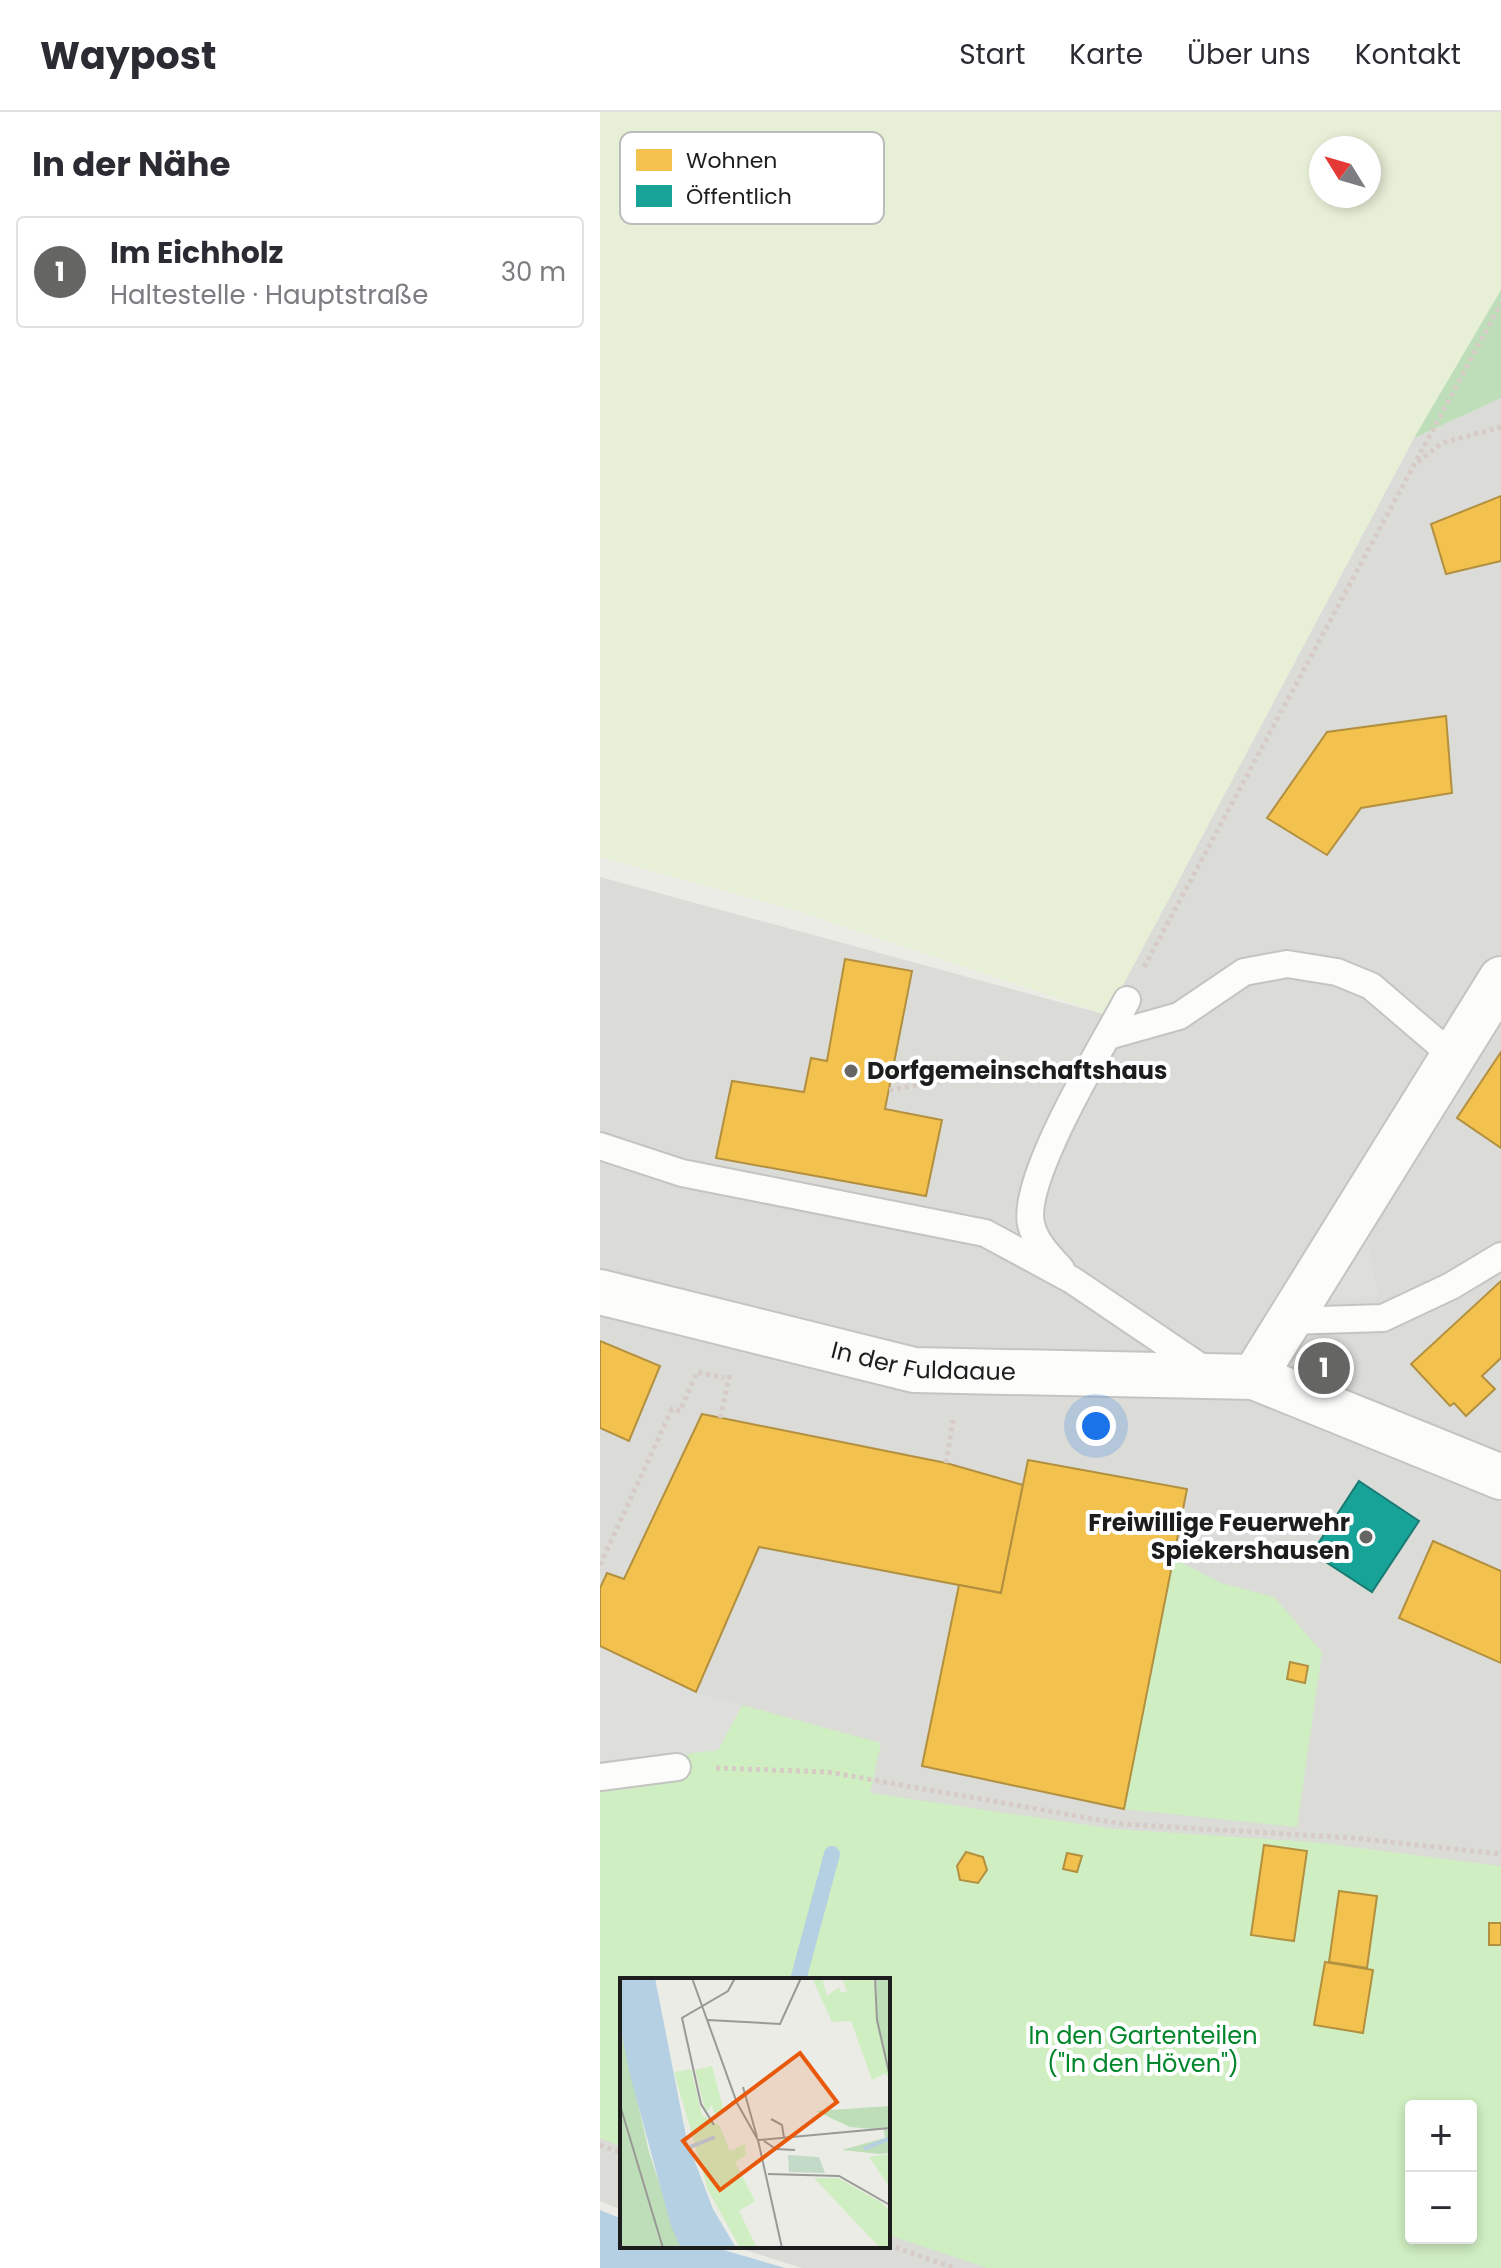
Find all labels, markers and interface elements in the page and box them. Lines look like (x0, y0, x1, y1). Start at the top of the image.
text: Waypost (40, 29, 216, 82)
text: Start (959, 35, 1025, 74)
text: Karte (1069, 35, 1143, 74)
text: Über uns (1187, 35, 1311, 74)
text: Kontakt (1355, 35, 1461, 74)
legend (620, 132, 884, 224)
north arrow (1309, 136, 1381, 208)
text: In der Nähe (32, 140, 230, 188)
text: Wohnen (686, 145, 777, 176)
text: Öffentlich (686, 181, 792, 212)
text: Im Eichholz (110, 231, 284, 274)
text: 1 (55, 254, 65, 290)
text: 30 m (501, 254, 566, 290)
text: Haltestelle · Hauptstraße (110, 277, 428, 313)
place label: Dorfgemeinschaftshaus (867, 1054, 1167, 1087)
marker: Dorfgemeinschaftshaus (842, 1062, 860, 1080)
street label: In der Fuldaaue (828, 1333, 1016, 1388)
pin: 1 (1298, 1338, 1350, 1398)
your location (1076, 1406, 1116, 1446)
place label: Freiwillige Feuerwehr Spiekershausen (1088, 1506, 1350, 1567)
marker: Freiwillige Feuerwehr Spiekershausen (1357, 1528, 1375, 1546)
inset map (620, 1978, 890, 2248)
park label: In den Gartenteilen ("In den Höven") (1028, 2019, 1258, 2080)
map controls (1405, 2100, 1477, 2244)
button: + (1405, 2100, 1477, 2172)
button: − (1405, 2172, 1477, 2244)

